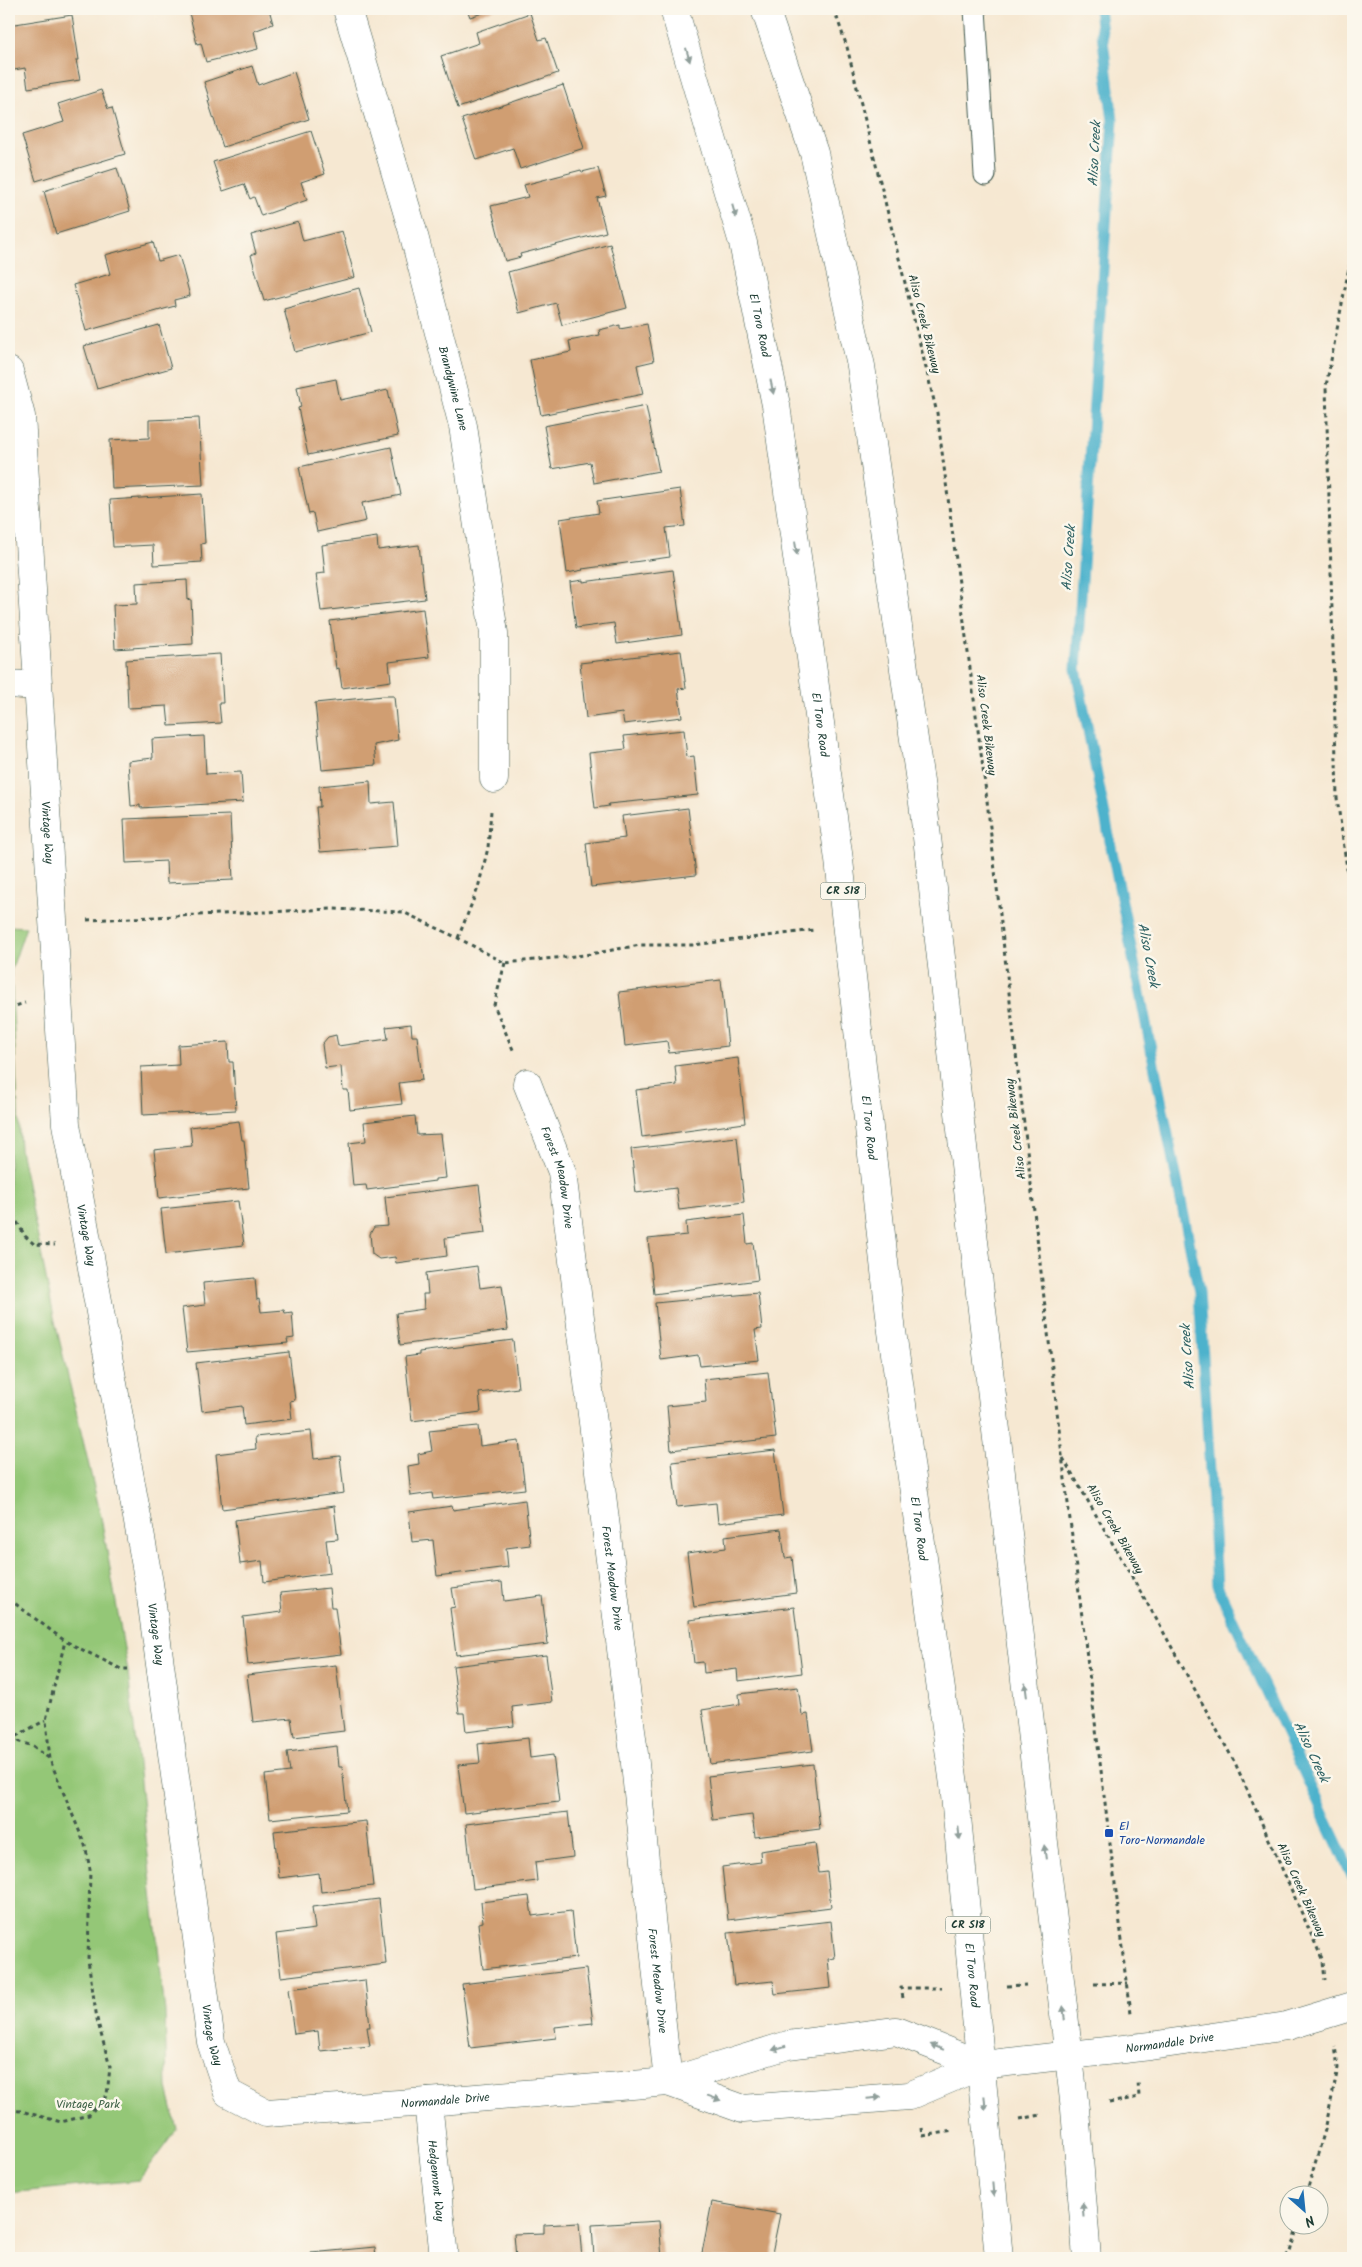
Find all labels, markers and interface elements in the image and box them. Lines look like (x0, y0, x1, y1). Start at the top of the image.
one-way arrow (685, 48, 693, 63)
water label: Aliso Creek (1082, 118, 1108, 187)
one-way arrow (730, 204, 738, 219)
street label: Aliso Creek Bikeway (902, 272, 946, 376)
street label: El Toro Road (744, 292, 776, 360)
street label: Brandywine Lane (433, 344, 473, 432)
one-way arrow (769, 379, 777, 395)
water label: Aliso Creek (1056, 522, 1082, 591)
one-way arrow (792, 540, 800, 556)
street label: Aliso Creek Bikeway (970, 673, 1002, 777)
street label: El Toro Road (806, 691, 834, 759)
street label: Vintage Way (36, 801, 59, 865)
road number: CR S18 (820, 882, 866, 899)
water label: Aliso Creek (1131, 921, 1165, 992)
street label: Aliso Creek Bikeway (1000, 1077, 1032, 1181)
street label: El Toro Road (856, 1094, 882, 1162)
street label: Forest Meadow Drive (535, 1123, 579, 1231)
street label: Vintage Way (71, 1203, 101, 1268)
water label: Aliso Creek (1175, 1321, 1201, 1390)
street label: Aliso Creek Bikeway (1081, 1480, 1149, 1578)
street label: El Toro Road (905, 1495, 933, 1563)
street label: Forest Meadow Drive (596, 1525, 628, 1632)
street label: Vintage Way (142, 1602, 170, 1667)
one-way arrow (1022, 1682, 1030, 1698)
water label: Aliso Creek (1287, 1718, 1336, 1788)
place label: El Toro-Normandale (1119, 1817, 1205, 1850)
one-way arrow (955, 1826, 963, 1842)
marker: El Toro-Normandale (1103, 1827, 1115, 1839)
street label: Aliso Creek Bikeway (1272, 1840, 1331, 1941)
one-way arrow (1041, 1843, 1049, 1859)
road number: CR S18 (946, 1916, 990, 1934)
street label: Forest Meadow Drive (643, 1927, 672, 2035)
street label: El Toro Road (960, 1942, 985, 2010)
street label: Vintage Way (197, 2003, 228, 2069)
one-way arrow (1060, 2005, 1068, 2021)
street label: Normandale Drive (1124, 2027, 1216, 2058)
one-way arrow (930, 2043, 944, 2051)
one-way arrow (771, 2044, 786, 2052)
street label: Normandale Drive (400, 2087, 491, 2113)
one-way arrow (707, 2094, 722, 2102)
one-way arrow (866, 2094, 882, 2102)
park label: Vintage Park (56, 2095, 120, 2114)
one-way arrow (982, 2096, 990, 2112)
street label: Hedgemont Way (422, 2139, 450, 2223)
one-way arrow (989, 2182, 997, 2198)
north arrow (1280, 2184, 1330, 2234)
one-way arrow (1079, 2201, 1087, 2217)
text: N (1300, 2209, 1318, 2233)

